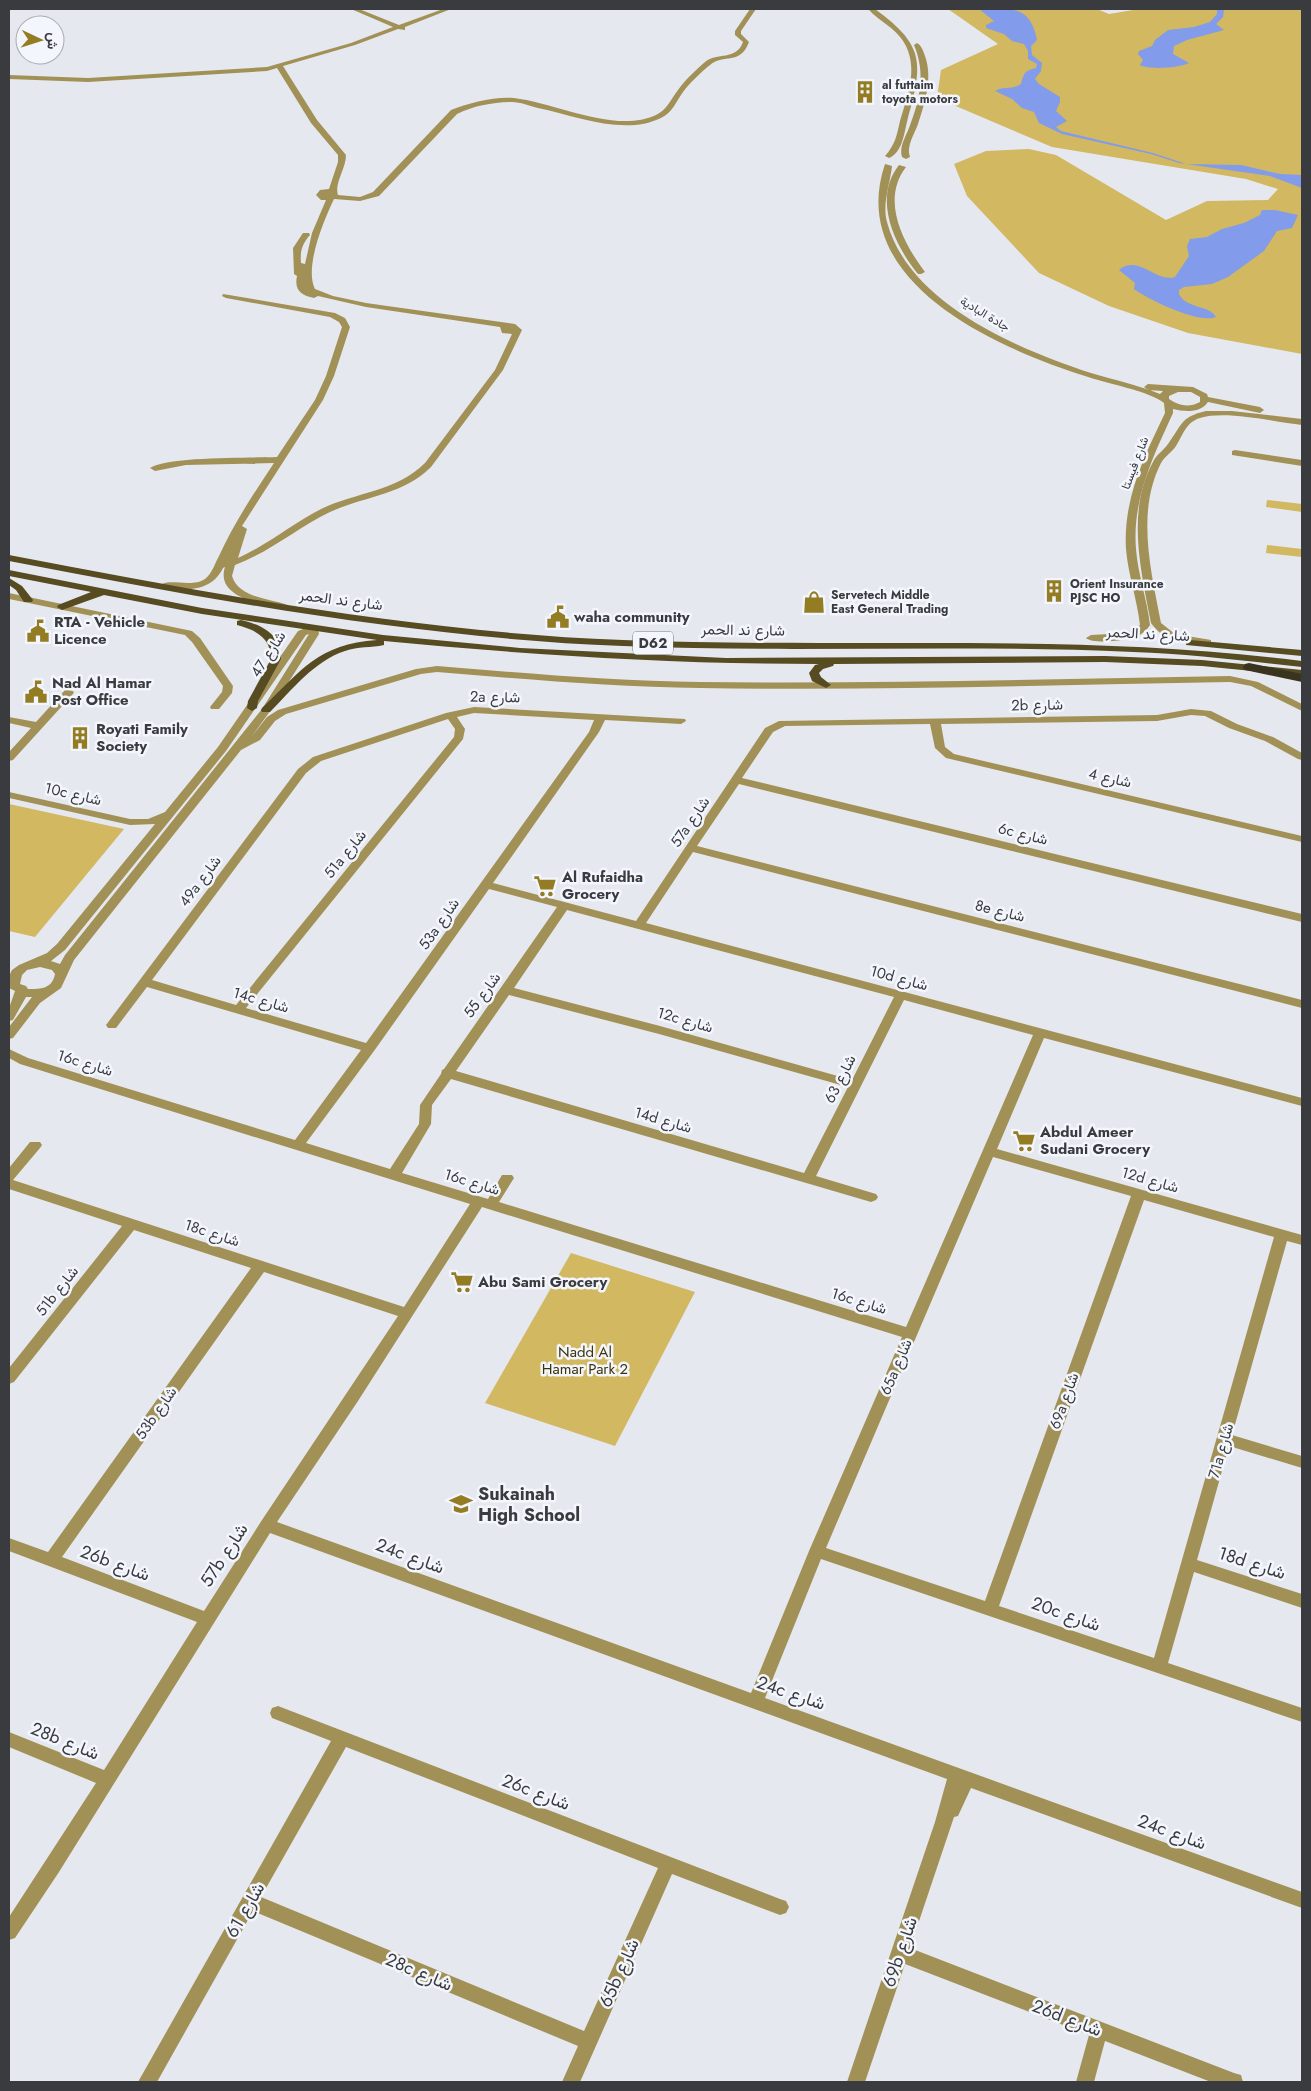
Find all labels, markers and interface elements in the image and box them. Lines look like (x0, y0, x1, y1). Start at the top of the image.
north arrow (15, 15, 65, 65)
text: ش (42, 32, 64, 50)
place label: al futtaim toyota motors (882, 76, 959, 108)
building icon: al futtaim toyota motors (852, 79, 878, 105)
street label: جادة البادية (957, 292, 1013, 336)
street label: شارع فيستا (1117, 434, 1153, 492)
place label: Orient Insurance PJSC HO (1070, 575, 1164, 607)
building icon: Orient Insurance PJSC HO (1041, 578, 1067, 604)
street label: شارع ند الحمر (297, 584, 384, 616)
place label: Servetech Middle East General Trading (831, 586, 948, 618)
shop icon: Servetech Middle East General Trading (801, 589, 827, 615)
public building icon: waha community (545, 604, 571, 630)
place label: waha community (573, 606, 690, 628)
place label: RTA - Vehicle Licence (54, 611, 146, 650)
public building icon: RTA - Vehicle Licence (25, 618, 51, 644)
street label: شارع ند الحمر (700, 618, 785, 642)
street label: شارع ند الحمر (1105, 621, 1191, 647)
street label: شارع 47 (245, 626, 291, 682)
road number: D62 (633, 632, 673, 654)
place label: Nad Al Hamar Post Office (52, 672, 153, 711)
public building icon: Nad Al Hamar Post Office (23, 679, 49, 705)
street label: 2a شارع (470, 686, 521, 708)
street label: 2b شارع (1011, 694, 1063, 716)
place label: Royati Family Society (96, 718, 188, 757)
building icon: Royati Family Society (67, 725, 93, 751)
street label: شارع 4 (1086, 762, 1134, 794)
street label: 10c شارع (42, 777, 104, 811)
street label: 57a شارع (665, 792, 715, 852)
street label: 6c شارع (996, 817, 1050, 851)
street label: 51a شارع (318, 825, 372, 883)
street label: 49a شارع (174, 851, 227, 911)
place label: Al Rufaidha Grocery (561, 866, 643, 905)
supermarket icon: Al Rufaidha Grocery (532, 873, 558, 899)
street label: 53a شارع (413, 894, 465, 954)
street label: 8e شارع (973, 894, 1027, 928)
street label: 10d شارع (868, 960, 930, 996)
street label: شارع 55 (458, 968, 506, 1022)
street label: 14c شارع (230, 982, 292, 1019)
street label: 12c شارع (655, 1002, 716, 1038)
street label: 16c شارع (54, 1044, 116, 1082)
street label: شارع 63 (819, 1051, 862, 1107)
street label: 14d شارع (632, 1101, 694, 1139)
place label: Abdul Ameer Sudani Grocery (1039, 1121, 1150, 1160)
supermarket icon: Abdul Ameer Sudani Grocery (1011, 1128, 1037, 1154)
street label: 12d شارع (1119, 1161, 1181, 1199)
street label: 16c شارع (441, 1163, 503, 1201)
street label: 18c شارع (182, 1214, 243, 1252)
street label: 51b شارع (30, 1261, 84, 1321)
supermarket icon: Abu Sami Grocery (449, 1269, 475, 1295)
place label: Abu Sami Grocery (477, 1271, 607, 1293)
street label: 16c شارع (828, 1282, 890, 1320)
street label: 65a شارع (874, 1335, 918, 1398)
park label: Nadd Al Hamar Park 2 (542, 1341, 628, 1380)
street label: 69a شارع (1044, 1369, 1084, 1432)
street label: 53b شارع (130, 1382, 182, 1444)
street label: 71a شارع (1203, 1421, 1239, 1481)
place label: Sukainah High School (478, 1481, 580, 1528)
school or university icon: Sukainah High School (448, 1491, 474, 1517)
street label: 57b شارع (194, 1518, 254, 1592)
street label: 24c شارع (372, 1532, 448, 1580)
street label: 26b شارع (76, 1538, 154, 1588)
street label: 18d شارع (1215, 1540, 1289, 1586)
street label: 20c شارع (1028, 1590, 1104, 1638)
street label: 24c شارع (753, 1669, 829, 1717)
street label: 28b شارع (27, 1715, 103, 1767)
street label: 26c شارع (498, 1767, 574, 1817)
street label: 24c شارع (1134, 1808, 1210, 1856)
street label: شارع 61 (219, 1877, 271, 1943)
street label: 69b شارع (876, 1913, 924, 1991)
street label: 65b شارع (592, 1935, 646, 2011)
street label: 28c شارع (382, 1946, 456, 1998)
street label: 26d شارع (1029, 1993, 1105, 2043)

